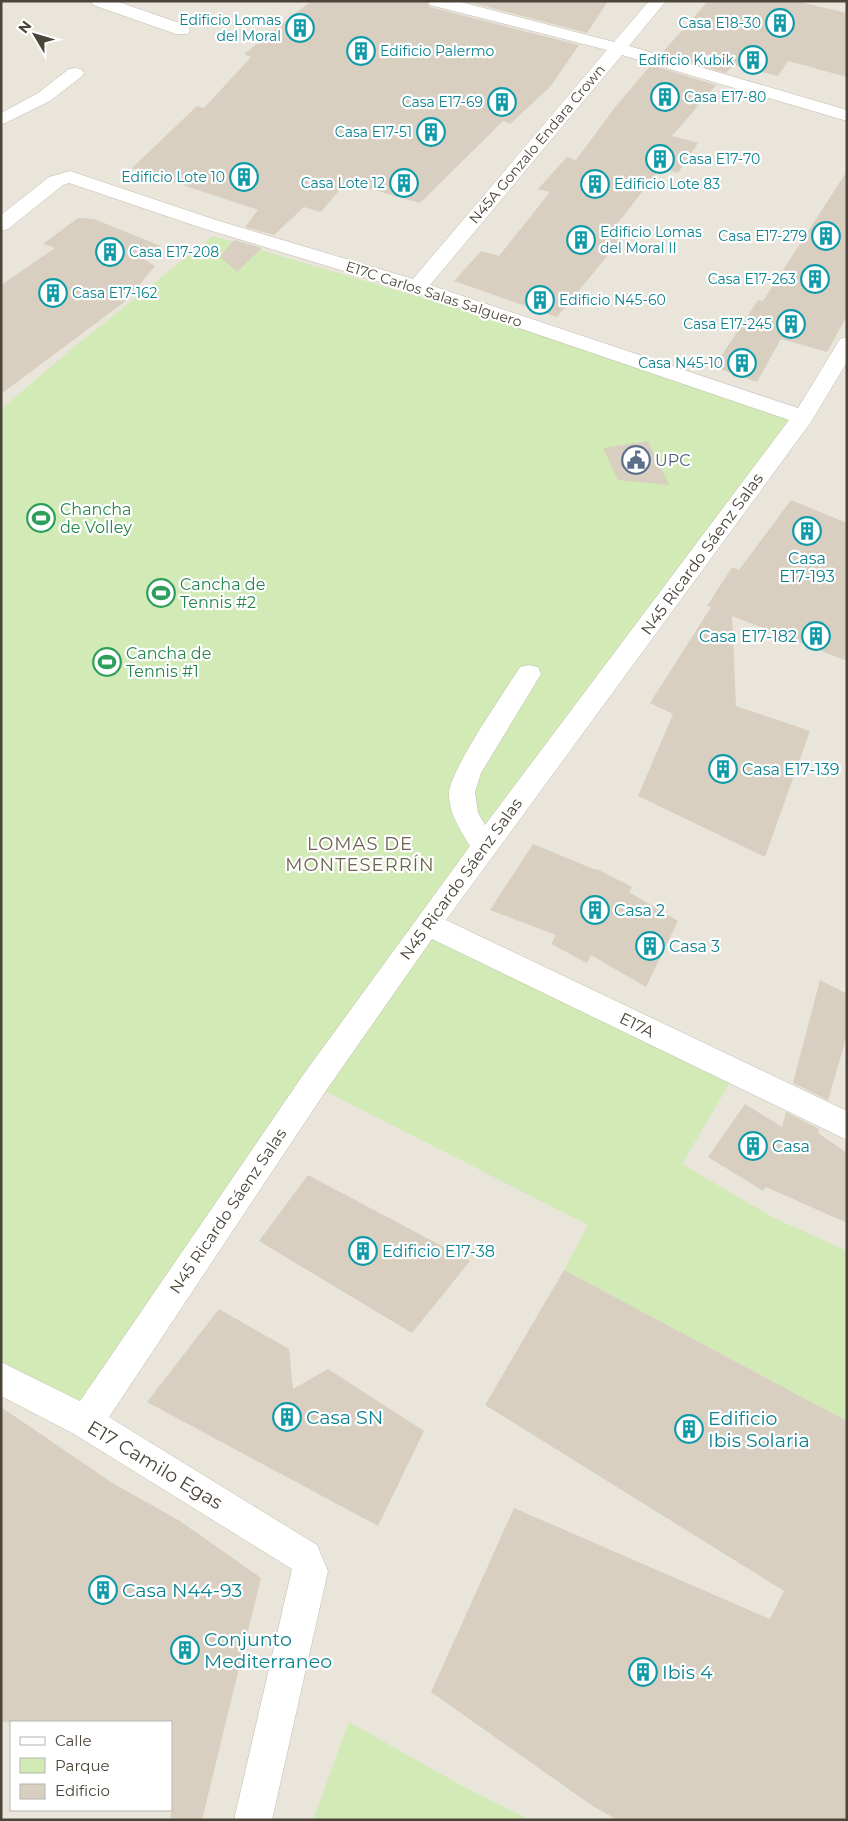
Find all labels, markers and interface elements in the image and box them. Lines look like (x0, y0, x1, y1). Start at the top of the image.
building icon: Casa E18-30 (765, 8, 795, 38)
north arrow (10, 10, 60, 60)
place label: Edificio Lomas del Moral (179, 11, 281, 45)
building icon: Edificio Lomas del Moral (285, 13, 315, 43)
place label: Casa E18-30 (679, 14, 761, 32)
text: N (14, 17, 35, 37)
building icon: Edificio Palermo (346, 36, 376, 66)
place label: Edificio Palermo (380, 42, 495, 60)
building icon: Edificio Kubik (738, 45, 768, 75)
place label: Edificio Kubik (638, 51, 735, 69)
street label: N45A Gonzalo Endara Crown (465, 61, 609, 227)
building icon: Casa E17-80 (650, 82, 680, 112)
building icon: Casa E17-69 (487, 87, 517, 117)
place label: Casa E17-80 (684, 88, 766, 106)
place label: Casa E17-69 (402, 93, 483, 111)
building icon: Casa E17-51 (416, 117, 446, 147)
place label: Casa E17-51 (335, 123, 412, 141)
building icon: Casa E17-70 (645, 144, 675, 174)
place label: Casa E17-70 (679, 150, 760, 168)
building icon: Edificio Lote 10 (229, 162, 259, 192)
place label: Edificio Lote 10 (121, 168, 225, 186)
building icon: Casa Lote 12 (389, 168, 419, 198)
building icon: Edificio Lote 83 (580, 169, 610, 199)
place label: Casa Lote 12 (301, 174, 385, 192)
place label: Edificio Lote 83 (614, 175, 720, 193)
building icon: Casa E17-279 (811, 221, 841, 251)
place label: Edificio Lomas del Moral II (600, 223, 702, 257)
building icon: Edificio Lomas del Moral II (566, 225, 596, 255)
place label: Casa E17-279 (718, 227, 807, 245)
building icon: Casa E17-208 (95, 237, 125, 267)
place label: Casa E17-208 (129, 243, 219, 261)
street label: E17C Carlos Salas Salguero (344, 257, 525, 331)
building icon: Casa E17-263 (800, 264, 830, 294)
place label: Casa E17-263 (708, 270, 796, 288)
building icon: Casa E17-162 (38, 278, 68, 308)
place label: Casa E17-162 (72, 284, 157, 302)
building icon: Edificio N45-60 (525, 285, 555, 315)
place label: Edificio N45-60 (559, 291, 666, 309)
building icon: Casa E17-245 (776, 309, 806, 339)
place label: Casa E17-245 (683, 315, 772, 333)
building icon: Casa N45-10 (727, 348, 757, 378)
place label: Casa N45-10 (638, 354, 723, 372)
public building icon: UPC (621, 445, 651, 475)
place label: UPC (655, 451, 691, 470)
street label: N45 Ricardo Sáenz Salas (637, 469, 767, 639)
place label: Chancha de Volley (60, 500, 132, 537)
sports icon: Chancha de Volley (26, 503, 56, 533)
building icon: Casa E17-193 (792, 516, 822, 546)
place label: Casa E17-193 (779, 549, 835, 586)
place label: Cancha de Tennis #2 (180, 575, 265, 612)
sports icon: Cancha de Tennis #2 (146, 578, 176, 608)
building icon: Casa E17-182 (801, 621, 831, 651)
place label: Casa E17-182 (699, 627, 797, 646)
place label: Cancha de Tennis #1 (126, 644, 211, 681)
sports icon: Cancha de Tennis #1 (92, 647, 122, 677)
building icon: Casa E17-139 (708, 754, 738, 784)
place label: Casa E17-139 (742, 760, 840, 779)
street label: N45 Ricardo Sáenz Salas (396, 794, 526, 964)
district label: LOMAS DE MONTESERRÍN (285, 833, 435, 876)
building icon: Casa 2 (580, 895, 610, 925)
place label: Casa 2 (614, 901, 665, 920)
building icon: Casa 3 (635, 931, 665, 961)
place label: Casa 3 (669, 937, 720, 956)
street label: E17A (617, 1008, 658, 1042)
street label: N45 Ricardo Sáenz Salas (165, 1125, 291, 1297)
building icon: Casa (738, 1131, 768, 1161)
place label: Casa (772, 1137, 810, 1156)
building icon: Edificio E17-38 (348, 1236, 378, 1266)
place label: Edificio E17-38 (382, 1242, 495, 1261)
building icon: Casa SN (272, 1402, 302, 1432)
place label: Casa SN (306, 1406, 383, 1429)
place label: Edificio Ibis Solaria (708, 1407, 810, 1452)
building icon: Edificio Ibis Solaria (674, 1414, 704, 1444)
street label: E17 Camilo Egas (83, 1416, 227, 1514)
building icon: Casa N44-93 (88, 1575, 118, 1605)
place label: Casa N44-93 (122, 1579, 242, 1602)
place label: Conjunto Mediterraneo (204, 1628, 332, 1673)
building icon: Conjunto Mediterraneo (170, 1635, 200, 1665)
building icon: Ibis 4 (628, 1657, 658, 1687)
place label: Ibis 4 (662, 1661, 713, 1684)
legend (10, 1721, 172, 1811)
text: Calle (55, 1731, 92, 1750)
text: Parque (55, 1756, 110, 1775)
text: Edificio (55, 1781, 110, 1800)

